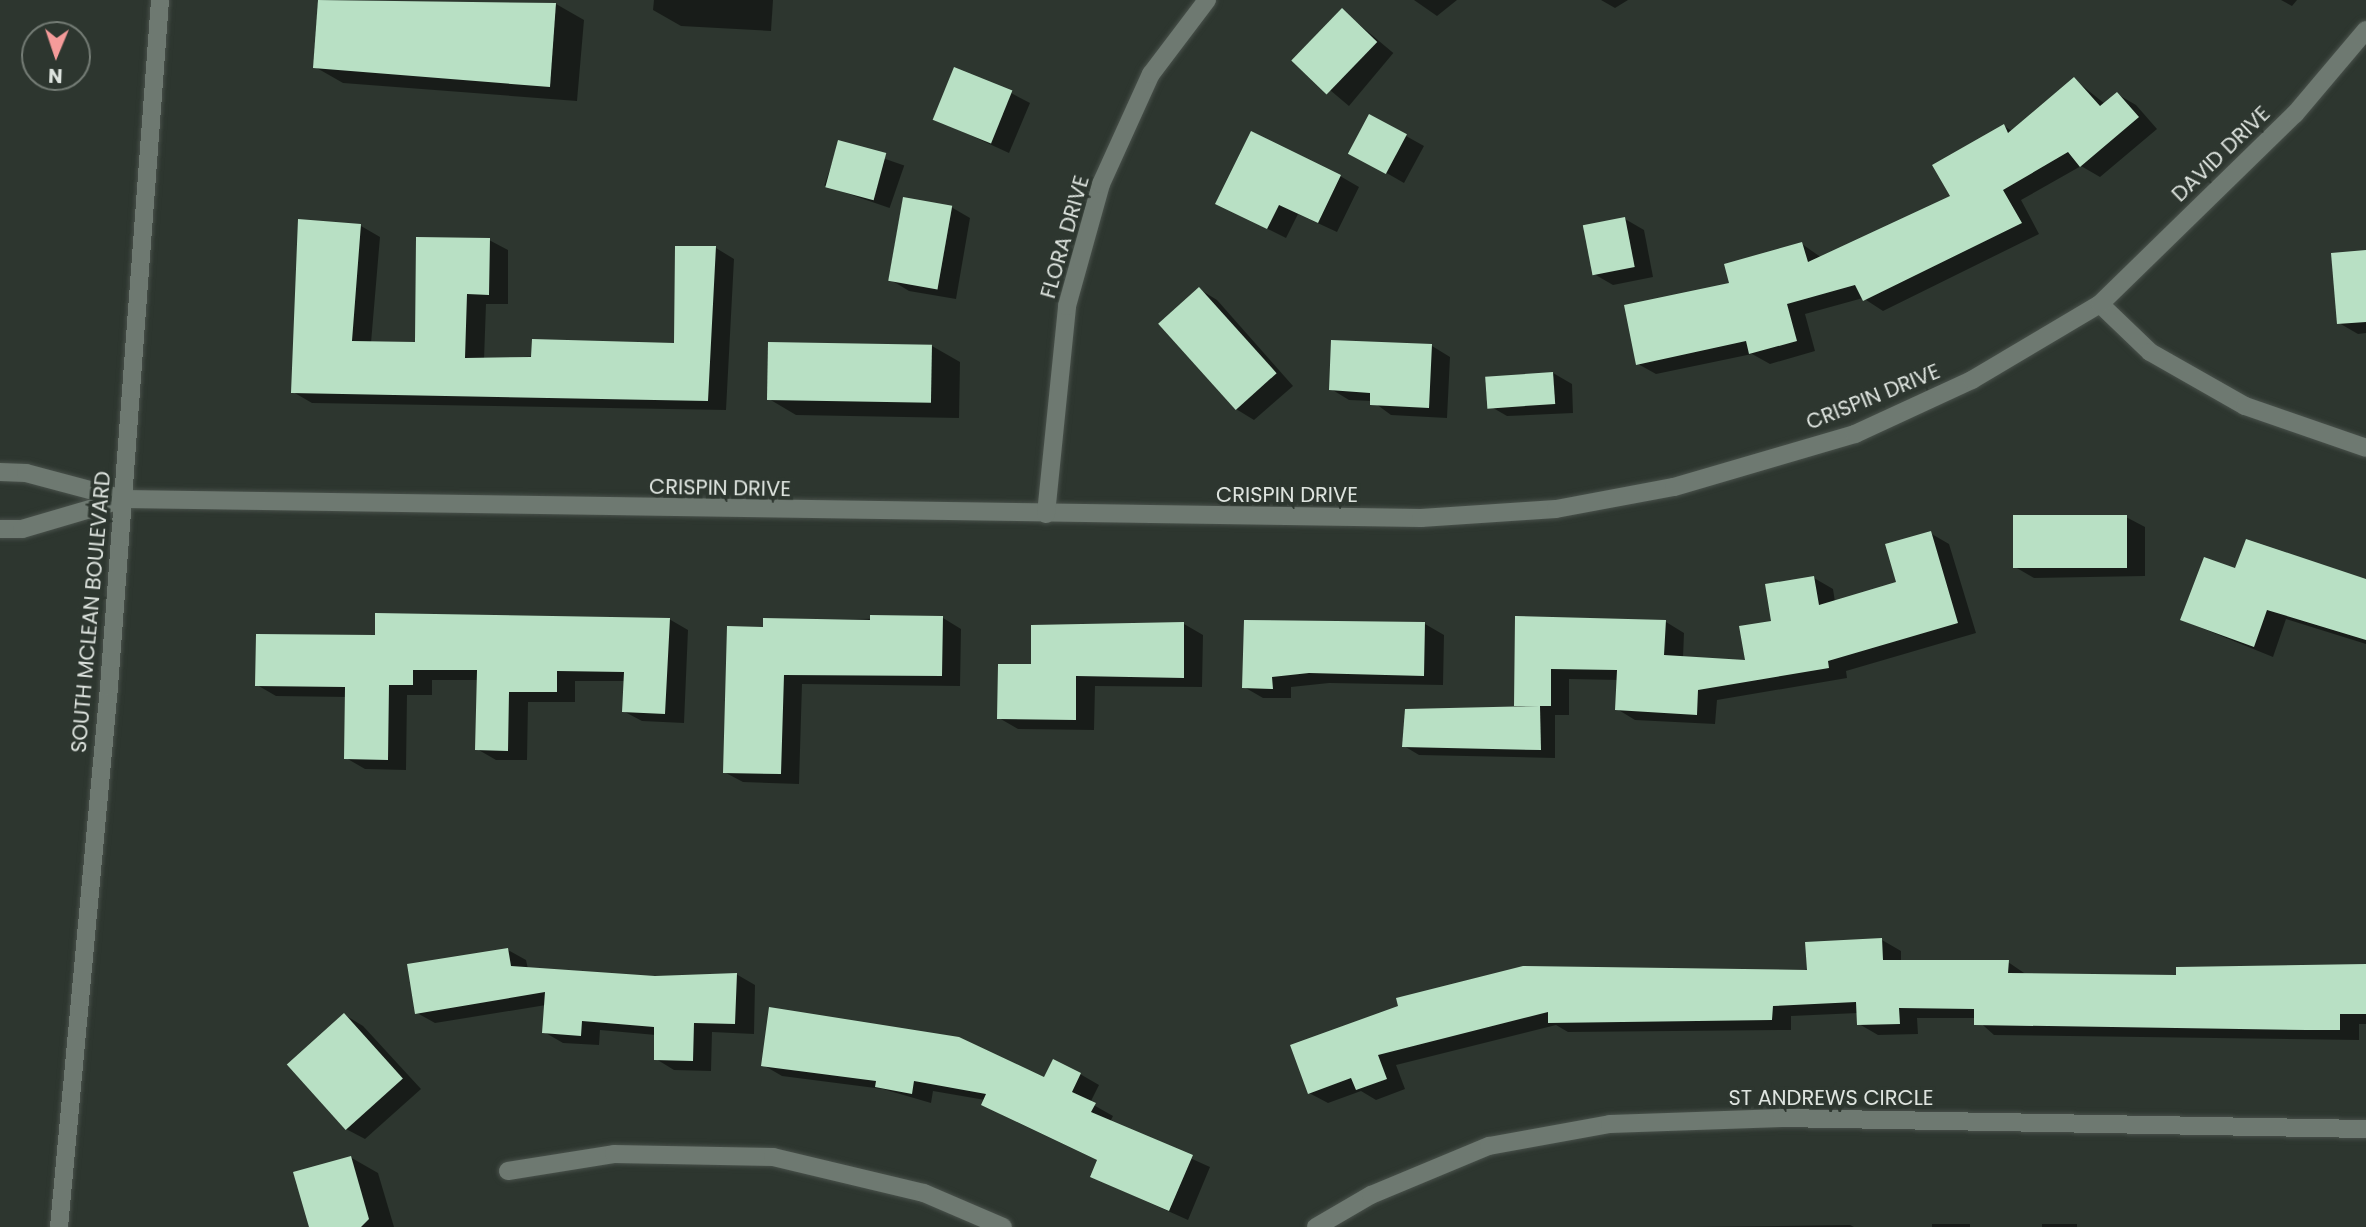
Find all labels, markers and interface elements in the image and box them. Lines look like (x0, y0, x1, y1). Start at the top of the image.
north arrow (21, 21, 91, 91)
text: N (48, 62, 63, 89)
street label: DAVID DRIVE (2167, 101, 2275, 207)
street label: FLORA DRIVE (1035, 173, 1095, 301)
street label: CRISPIN DRIVE (1802, 359, 1944, 435)
street label: SOUTH MCLEAN BOULEVARD (66, 470, 116, 754)
street label: CRISPIN DRIVE (649, 474, 791, 502)
street label: CRISPIN DRIVE (1216, 482, 1358, 508)
street label: ST ANDREWS CIRCLE (1728, 1085, 1934, 1111)

